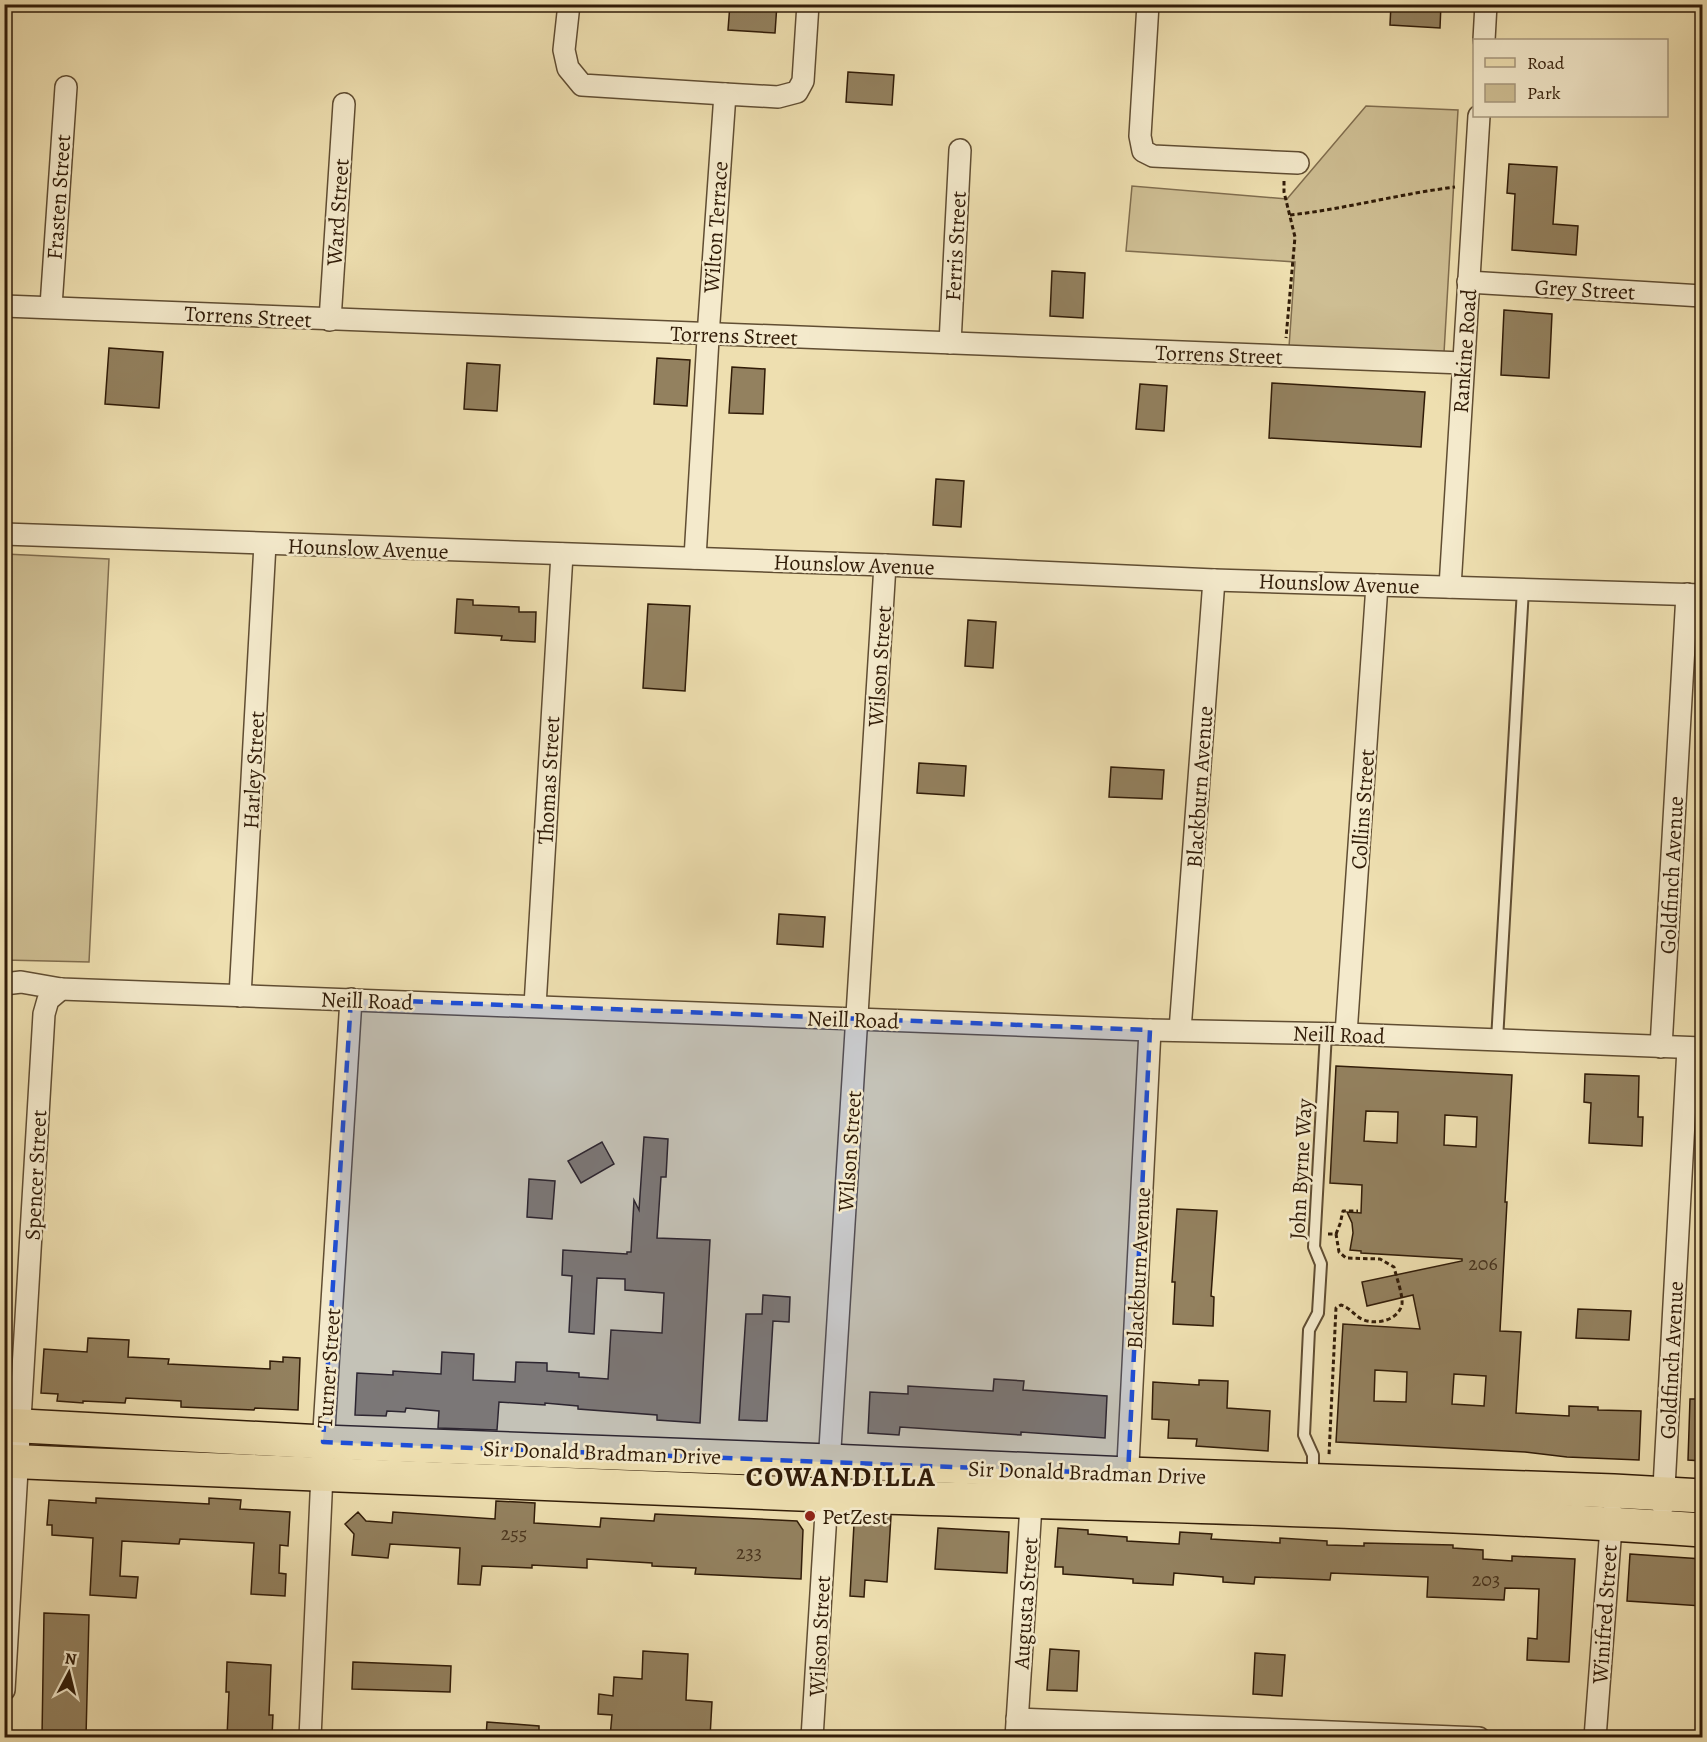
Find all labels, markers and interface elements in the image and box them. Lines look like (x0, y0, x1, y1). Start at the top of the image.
legend (1473, 39, 1668, 117)
text: Road (1527, 51, 1565, 75)
text: Park (1527, 81, 1561, 105)
street label: Frasten Street (40, 133, 78, 261)
street label: Ward Street (319, 157, 357, 268)
street label: Wilton Terrace (696, 160, 736, 295)
street label: Ferris Street (938, 190, 974, 302)
street label: Grey Street (1534, 272, 1636, 308)
street label: Rankine Road (1446, 288, 1484, 414)
street label: Torrens Street (183, 299, 312, 335)
street label: Torrens Street (670, 319, 798, 353)
street label: Torrens Street (1155, 338, 1283, 372)
street label: Hounslow Avenue (287, 531, 449, 567)
street label: Hounslow Avenue (773, 547, 935, 583)
street label: Hounslow Avenue (1258, 566, 1420, 602)
street label: Wilson Street (861, 604, 899, 729)
street label: Blackburn Avenue (1179, 705, 1221, 869)
street label: Harley Street (236, 710, 272, 830)
street label: Thomas Street (531, 715, 567, 845)
street label: Collins Street (1344, 748, 1382, 870)
street label: Goldfinch Avenue (1653, 795, 1691, 955)
street label: Neill Road (320, 984, 414, 1018)
street label: Neill Road (806, 1003, 900, 1037)
street label: Neill Road (1292, 1018, 1386, 1052)
street label: Wilson Street (831, 1089, 869, 1214)
street label: John Byrne Way (1282, 1098, 1320, 1240)
street label: Spencer Street (18, 1109, 54, 1241)
street label: Blackburn Avenue (1120, 1186, 1158, 1350)
house number: 206 (1468, 1250, 1498, 1277)
street label: Goldfinch Avenue (1653, 1280, 1691, 1440)
street label: Turner Street (310, 1307, 348, 1429)
street label: Sir Donald Bradman Drive (482, 1434, 722, 1472)
street label: Sir Donald Bradman Drive (967, 1454, 1207, 1492)
district label: COWANDILLA (746, 1458, 936, 1496)
place label: PetZest (822, 1502, 888, 1532)
marker: PetZest (803, 1509, 817, 1523)
house number: 255 (501, 1520, 527, 1547)
street label: Augusta Street (1006, 1536, 1046, 1671)
house number: 233 (736, 1539, 762, 1566)
street label: Winifred Street (1585, 1543, 1625, 1686)
house number: 203 (1472, 1566, 1500, 1593)
street label: Wilson Street (802, 1575, 838, 1699)
north arrow (39, 1643, 99, 1703)
text: N (64, 1647, 78, 1671)

